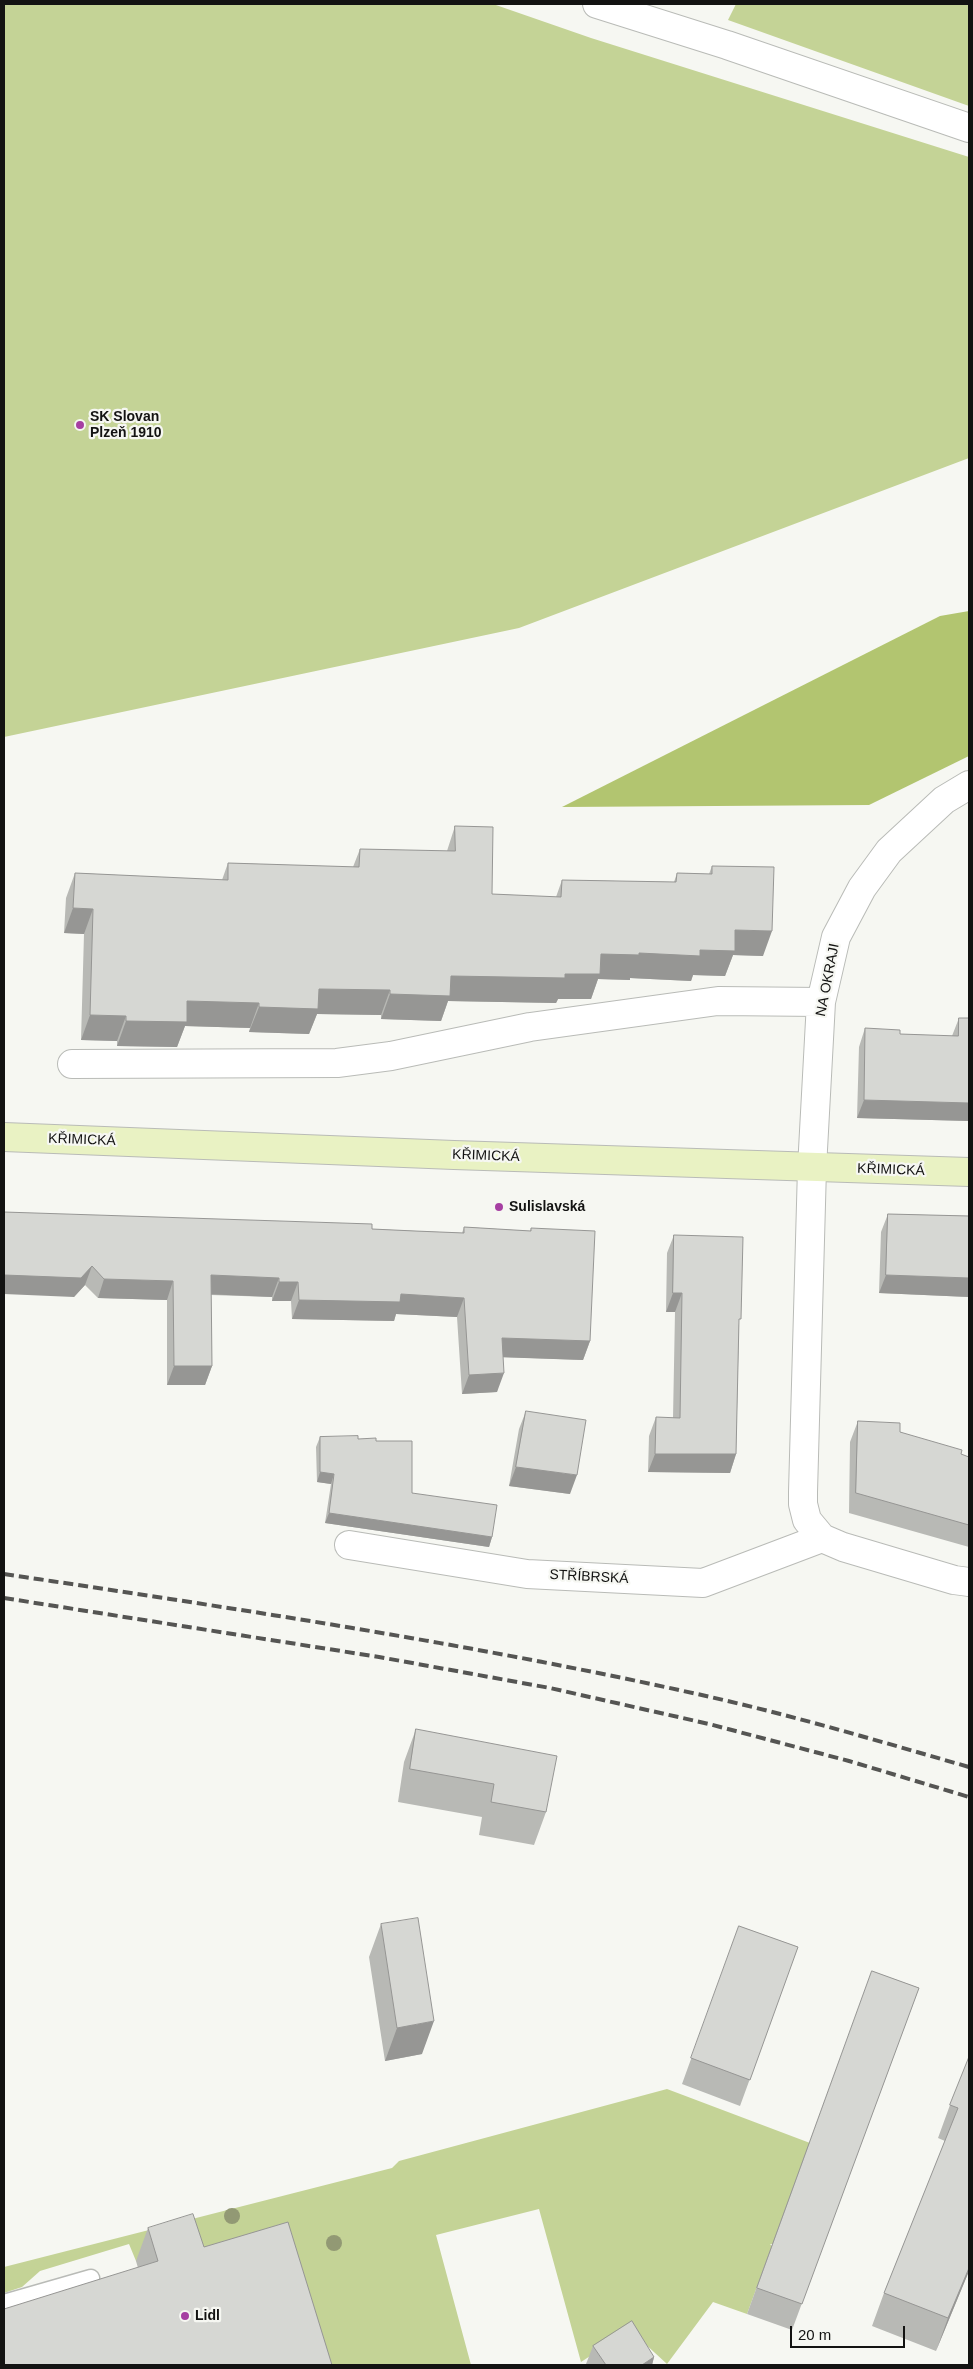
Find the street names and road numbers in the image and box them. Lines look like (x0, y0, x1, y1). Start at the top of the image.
street label: NA OKRAJI (813, 942, 843, 1018)
street label: KŘIMICKÁ (48, 1130, 116, 1150)
street label: KŘIMICKÁ (452, 1146, 520, 1166)
street label: KŘIMICKÁ (857, 1160, 925, 1180)
street label: STŘÍBRSKÁ (549, 1567, 629, 1587)

